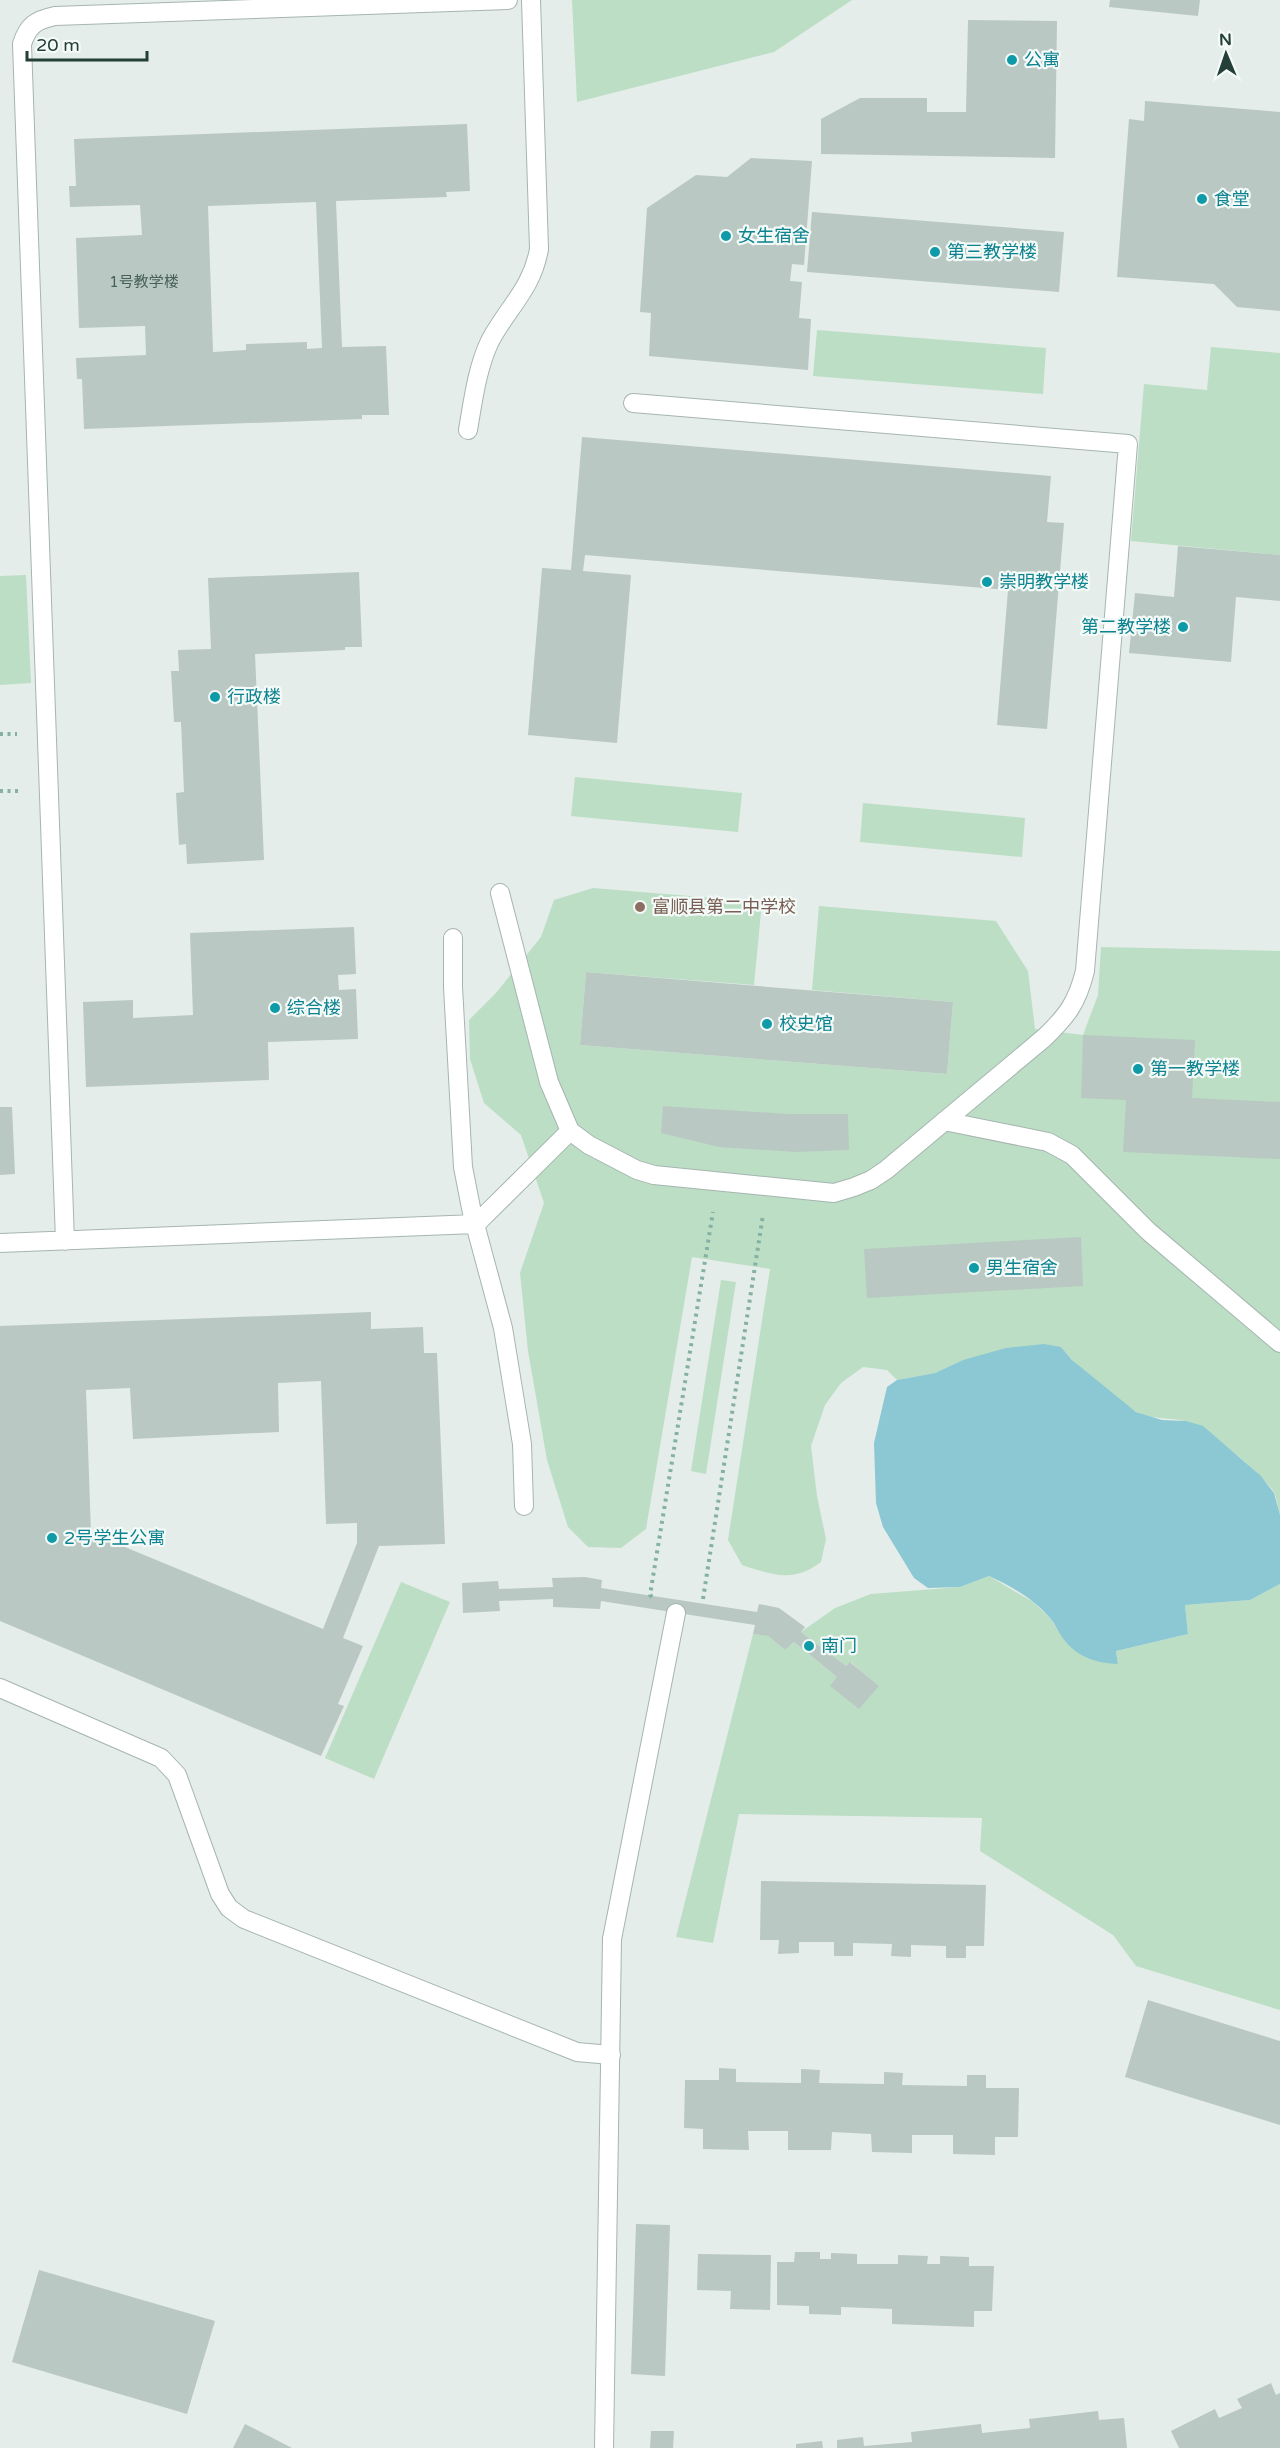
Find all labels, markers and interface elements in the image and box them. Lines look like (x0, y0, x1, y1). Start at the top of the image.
scale bar (27, 24, 147, 62)
north arrow (1196, 24, 1256, 84)
text: N (1219, 30, 1232, 50)
text: 20 m (36, 34, 80, 56)
place label: 公寓 (1024, 49, 1060, 71)
marker: 公寓 (1005, 53, 1019, 67)
place label: 食堂 (1214, 188, 1250, 210)
marker: 食堂 (1195, 192, 1209, 206)
place label: 女生宿舍 (738, 225, 810, 247)
marker: 女生宿舍 (719, 229, 733, 243)
place label: 第三教学楼 (947, 241, 1037, 263)
marker: 第三教学楼 (928, 245, 942, 259)
house number: 1号教学楼 (109, 273, 179, 291)
place label: 崇明教学楼 (999, 571, 1089, 593)
marker: 崇明教学楼 (980, 575, 994, 589)
place label: 第二教学楼 (1081, 616, 1171, 638)
marker: 第二教学楼 (1176, 620, 1190, 634)
place label: 行政楼 (227, 686, 281, 708)
marker: 行政楼 (208, 690, 222, 704)
place label: 富顺县第二中学校 (652, 896, 796, 918)
marker: 富顺县第二中学校 (633, 900, 647, 914)
place label: 综合楼 (287, 997, 341, 1019)
marker: 综合楼 (268, 1001, 282, 1015)
place label: 校史馆 (779, 1013, 833, 1035)
marker: 校史馆 (760, 1017, 774, 1031)
place label: 第一教学楼 (1150, 1058, 1240, 1080)
marker: 第一教学楼 (1131, 1062, 1145, 1076)
place label: 男生宿舍 (986, 1257, 1058, 1279)
marker: 男生宿舍 (967, 1261, 981, 1275)
place label: 2号学生公寓 (64, 1527, 165, 1549)
marker: 2号学生公寓 (45, 1531, 59, 1545)
place label: 南门 (821, 1635, 857, 1657)
marker: 南门 (802, 1639, 816, 1653)

